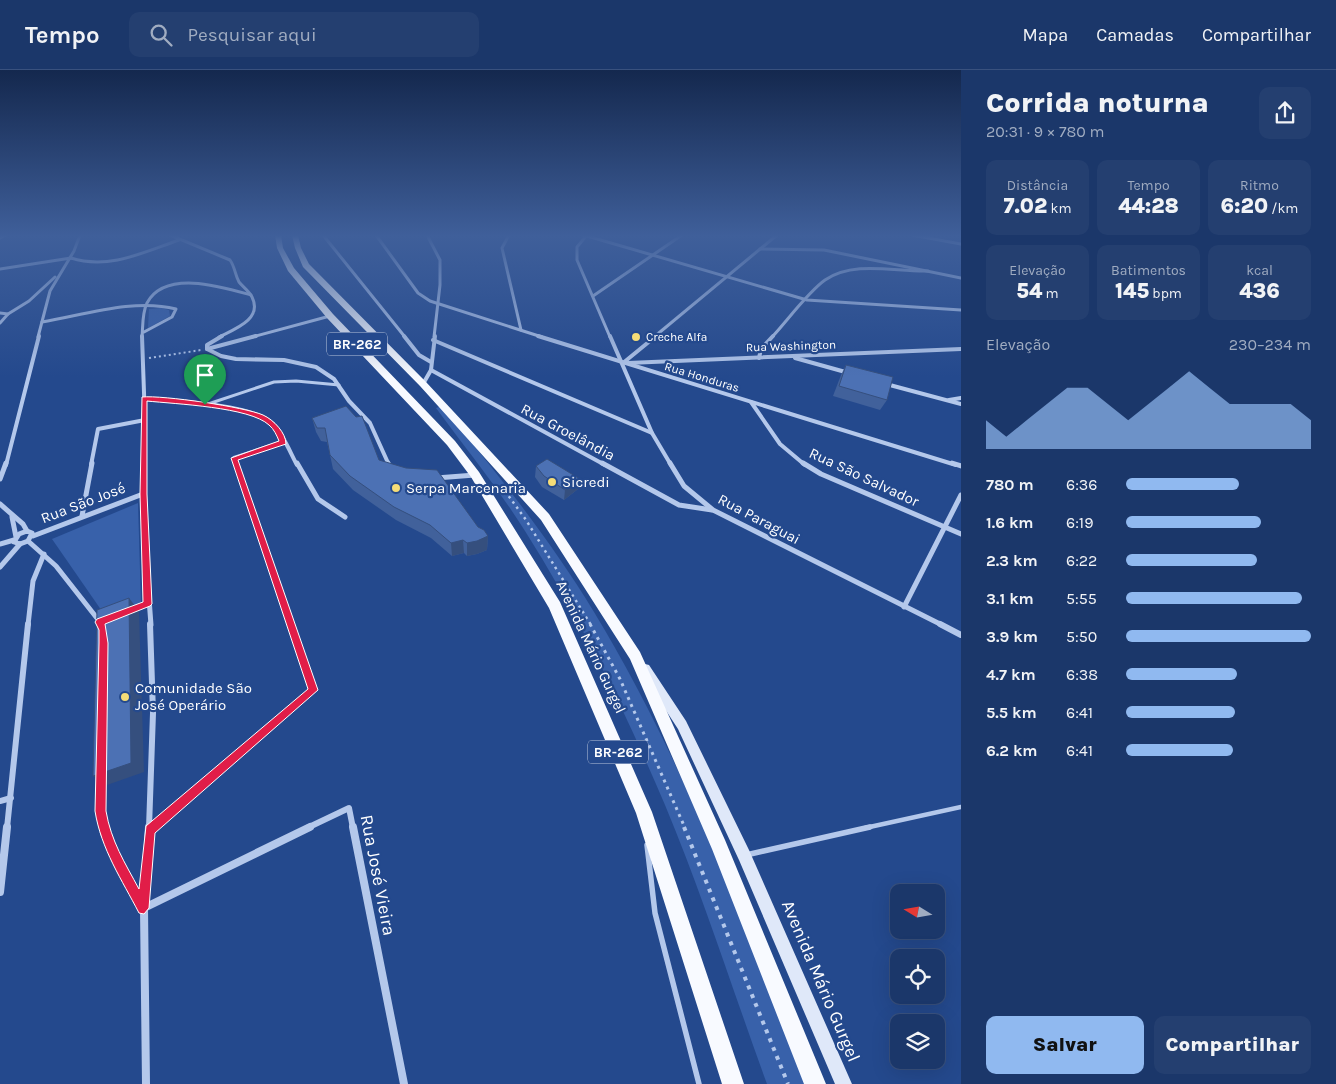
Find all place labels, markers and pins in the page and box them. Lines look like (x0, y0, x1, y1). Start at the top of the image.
place label: Creche Alfa (646, 330, 707, 344)
marker: Creche Alfa (630, 331, 642, 343)
pin (184, 354, 226, 405)
place label: Sicredi (562, 473, 610, 491)
marker: Sicredi (546, 476, 558, 488)
place label: Serpa Marcenaria (406, 479, 526, 497)
marker: Serpa Marcenaria (390, 482, 402, 494)
place label: Comunidade São José Operário (135, 679, 252, 714)
marker: Comunidade São José Operário (119, 691, 131, 703)

